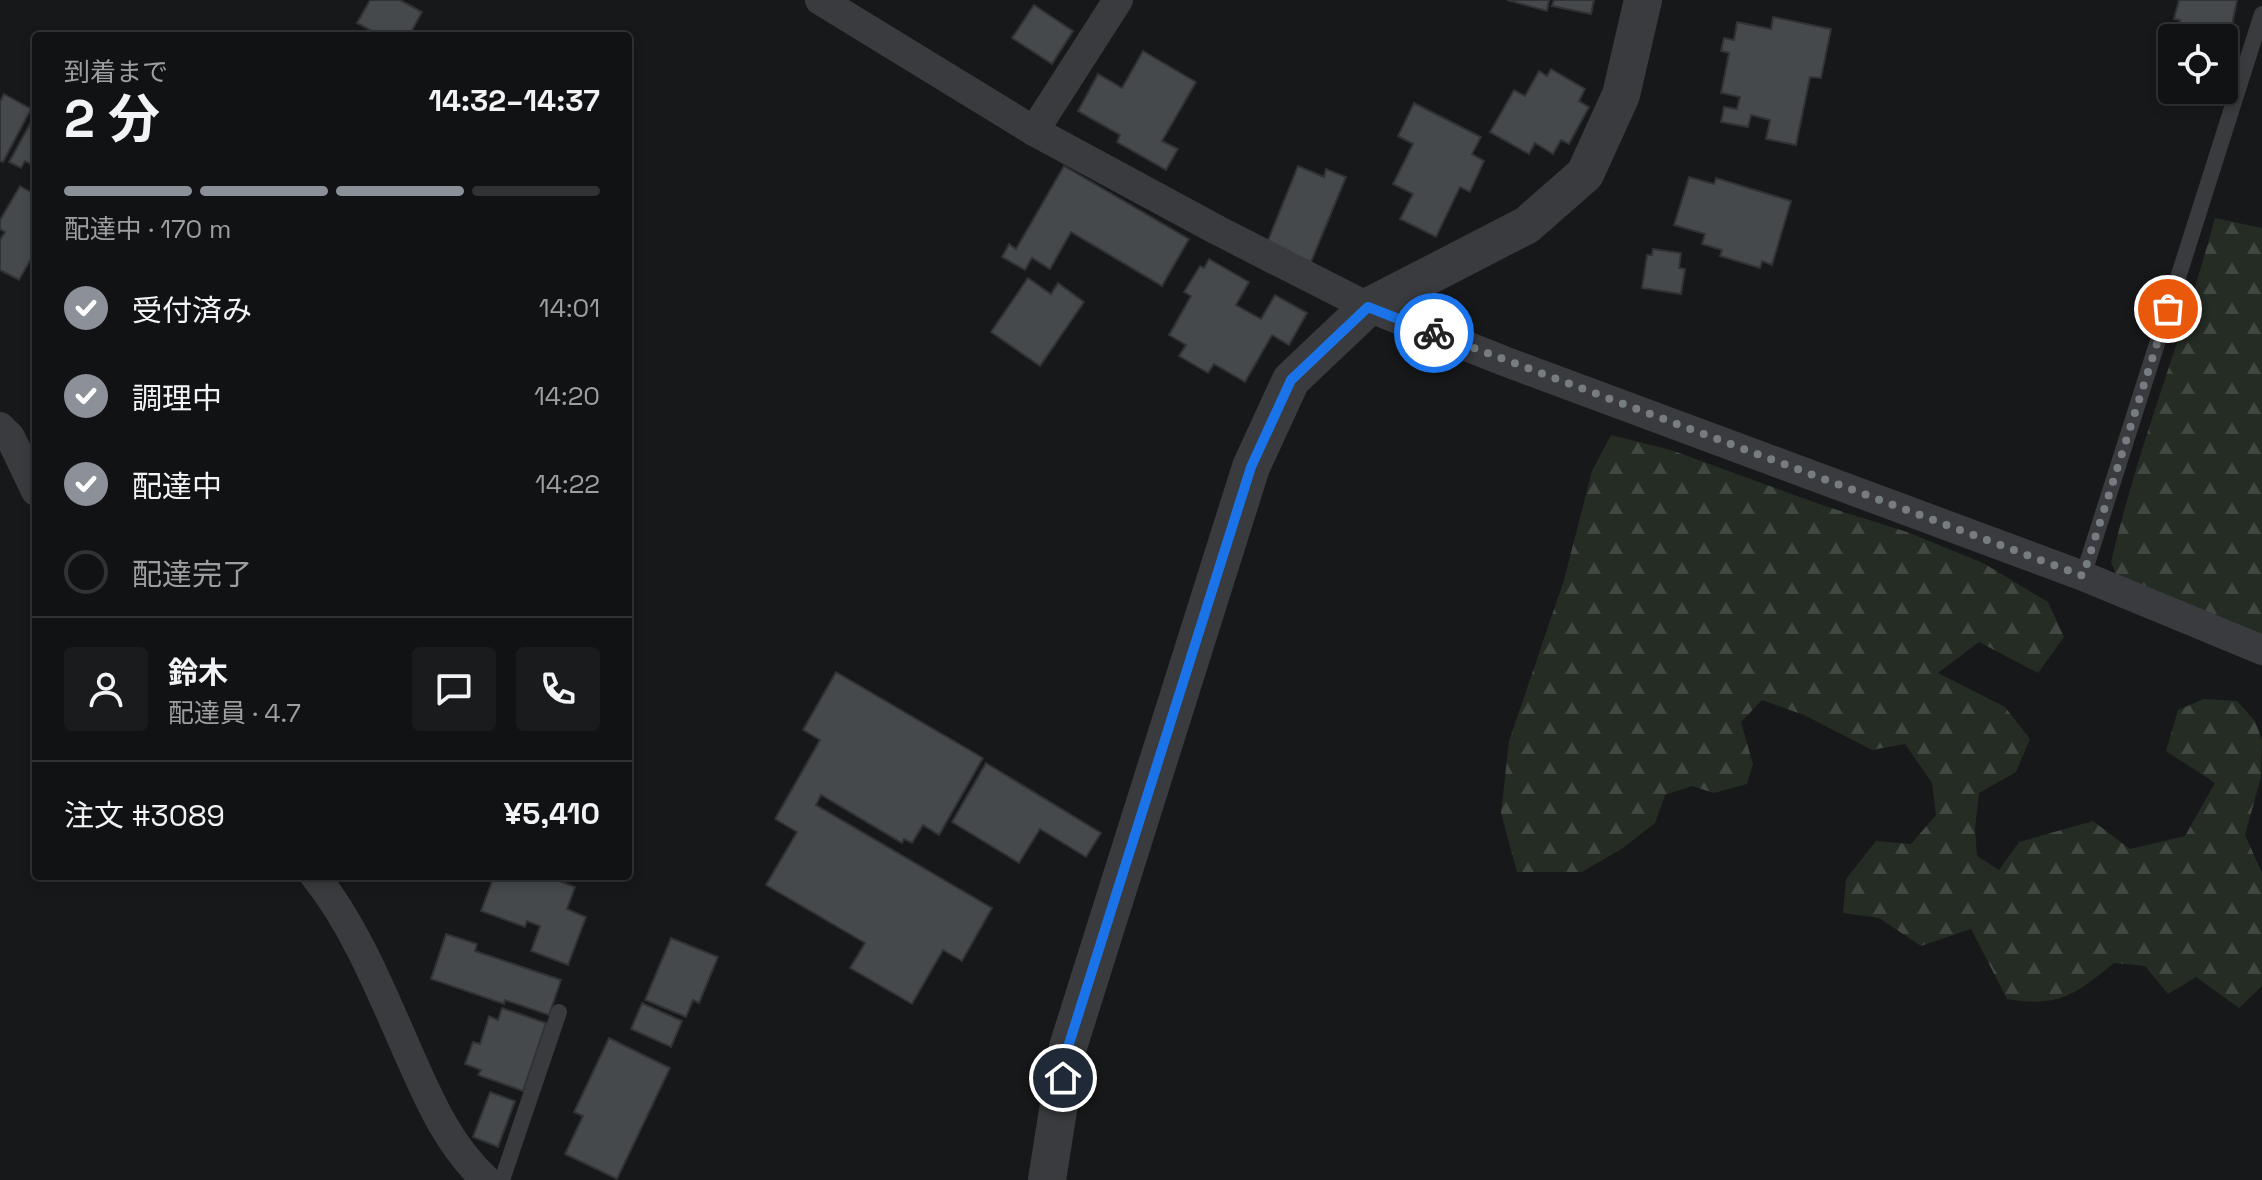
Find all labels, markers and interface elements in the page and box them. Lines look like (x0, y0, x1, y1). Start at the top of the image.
map controls (2158, 24, 2238, 104)
button: locate (2158, 24, 2238, 104)
text: 到着まで (64, 55, 168, 89)
text: 14:32–14:37 (428, 81, 600, 120)
text: 2 分 (64, 86, 160, 152)
text: 配達中 · 170 m (64, 212, 231, 246)
pin (2134, 275, 2202, 343)
icon: check (64, 286, 108, 330)
icon: bag (2146, 287, 2190, 331)
text: 受付済み (132, 291, 252, 330)
text: 14:01 (539, 291, 600, 325)
courier (1394, 293, 1474, 373)
icon: bike (1412, 311, 1456, 355)
icon: check (64, 374, 108, 418)
text: 調理中 (132, 379, 222, 418)
text: 14:20 (534, 379, 600, 413)
icon: check (64, 462, 108, 506)
text: 配達中 (132, 467, 222, 506)
text: 14:22 (535, 467, 600, 501)
text: 配達完了 (132, 555, 252, 594)
button: person (64, 647, 148, 731)
button: chat (412, 647, 496, 731)
button: phone (516, 647, 600, 731)
text: 鈴木 (168, 653, 228, 692)
text: 配達員 · 4.7 (168, 696, 301, 730)
text: ¥5,410 (504, 794, 600, 833)
text: 注文 #3089 (64, 796, 225, 835)
pin (1029, 1044, 1097, 1112)
icon: home (1041, 1056, 1085, 1100)

